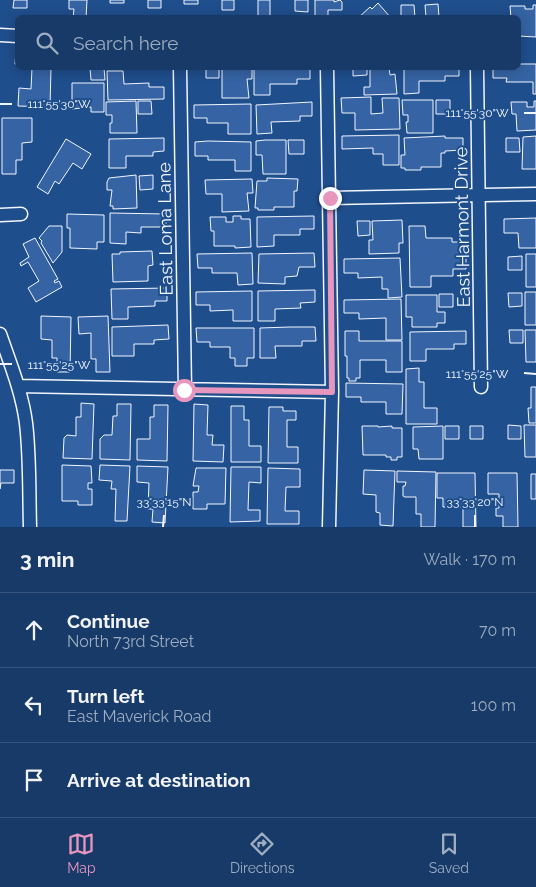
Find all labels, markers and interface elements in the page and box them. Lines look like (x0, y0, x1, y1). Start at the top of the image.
search box (15, 15, 521, 70)
icon: search (33, 29, 61, 57)
text: Search here (73, 32, 179, 54)
text: 111°55'30"W (27, 97, 91, 111)
text: 111°55'30"W (445, 106, 509, 120)
street label: East Harmont Drive (450, 146, 474, 307)
street label: East Loma Lane (153, 162, 177, 296)
route end (319, 187, 342, 210)
text: 111°55'25"W (28, 358, 91, 372)
text: 111°55'25"W (446, 367, 509, 381)
route start (173, 379, 196, 402)
text: 33°33'15"N (136, 495, 192, 509)
text: 33°33'20"N (447, 495, 503, 509)
text: 3 min (20, 547, 74, 572)
text: Walk · 170 m (424, 550, 516, 569)
text: Continue (67, 610, 150, 632)
icon: ahead (20, 616, 48, 644)
text: 70 m (479, 621, 516, 640)
text: North 73rd Street (67, 632, 194, 651)
text: Turn left (67, 685, 144, 707)
icon: left (20, 691, 48, 719)
text: 100 m (471, 696, 516, 715)
text: East Maverick Road (67, 707, 211, 726)
icon: arrive (20, 766, 48, 794)
text: Arrive at destination (67, 769, 251, 791)
tab: Map (67, 830, 96, 876)
tab: Directions (230, 830, 295, 876)
tab: Saved (429, 830, 469, 876)

